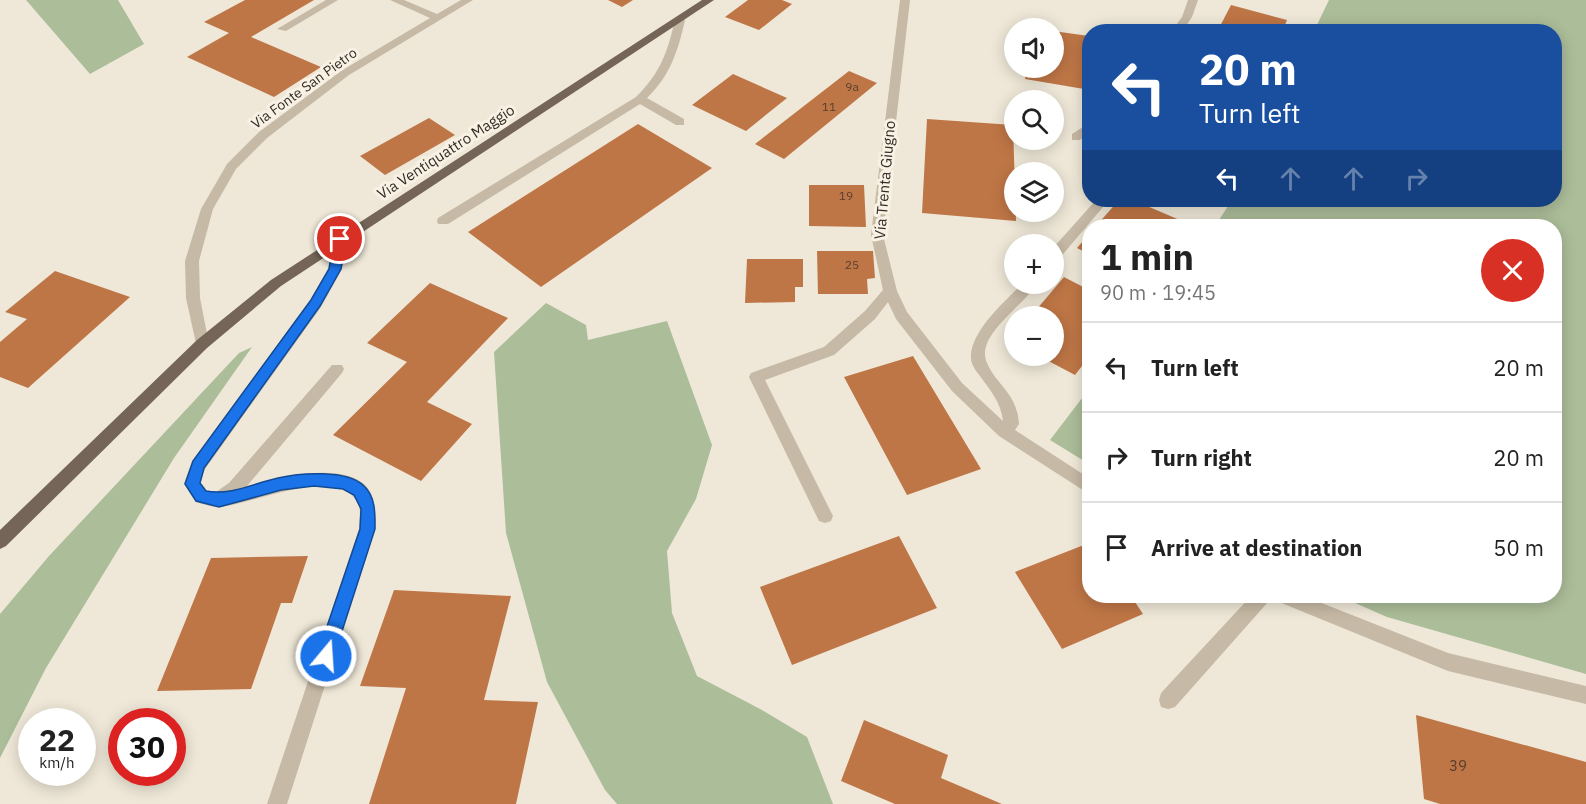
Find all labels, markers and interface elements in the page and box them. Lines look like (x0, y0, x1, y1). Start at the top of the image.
map controls (1004, 18, 1064, 366)
button: sound (1004, 18, 1064, 78)
text: 20 m (1199, 42, 1297, 97)
street label: Via Fonte San Pietro (248, 44, 360, 132)
icon: left (1100, 48, 1178, 126)
house number: 9a (845, 79, 859, 94)
button: search (1004, 90, 1064, 150)
text: Turn left (1199, 95, 1300, 130)
house number: 11 (822, 99, 836, 114)
street label: Via Ventiquattro Maggio (373, 100, 518, 203)
street label: Via Trenta Giugno (870, 120, 899, 240)
button: layers (1004, 162, 1064, 222)
icon: left (1211, 162, 1244, 195)
icon: ahead (1274, 162, 1307, 195)
icon: ahead (1337, 162, 1370, 195)
icon: right (1400, 162, 1433, 195)
house number: 19 (839, 188, 853, 203)
pin (314, 213, 365, 264)
icon: arrive (323, 222, 356, 255)
text: 1 min (1100, 233, 1194, 280)
button: + (1004, 234, 1064, 294)
button: close (1481, 239, 1544, 302)
house number: 25 (845, 257, 859, 272)
text: 90 m · 19:45 (1100, 279, 1216, 306)
button: − (1004, 306, 1064, 366)
icon: left (1100, 351, 1133, 384)
text: Turn left (1151, 353, 1239, 382)
text: 20 m (1493, 353, 1544, 382)
icon: right (1100, 441, 1133, 474)
text: Turn right (1151, 443, 1252, 472)
text: 20 m (1493, 443, 1544, 472)
icon: arrive (1100, 531, 1133, 564)
text: Arrive at destination (1151, 533, 1362, 562)
text: 50 m (1493, 533, 1544, 562)
position arrow (294, 624, 358, 688)
speed limit sign: 30 (108, 708, 186, 786)
text: 22 (39, 720, 75, 759)
text: km/h (39, 753, 75, 772)
house number: 39 (1449, 756, 1467, 775)

